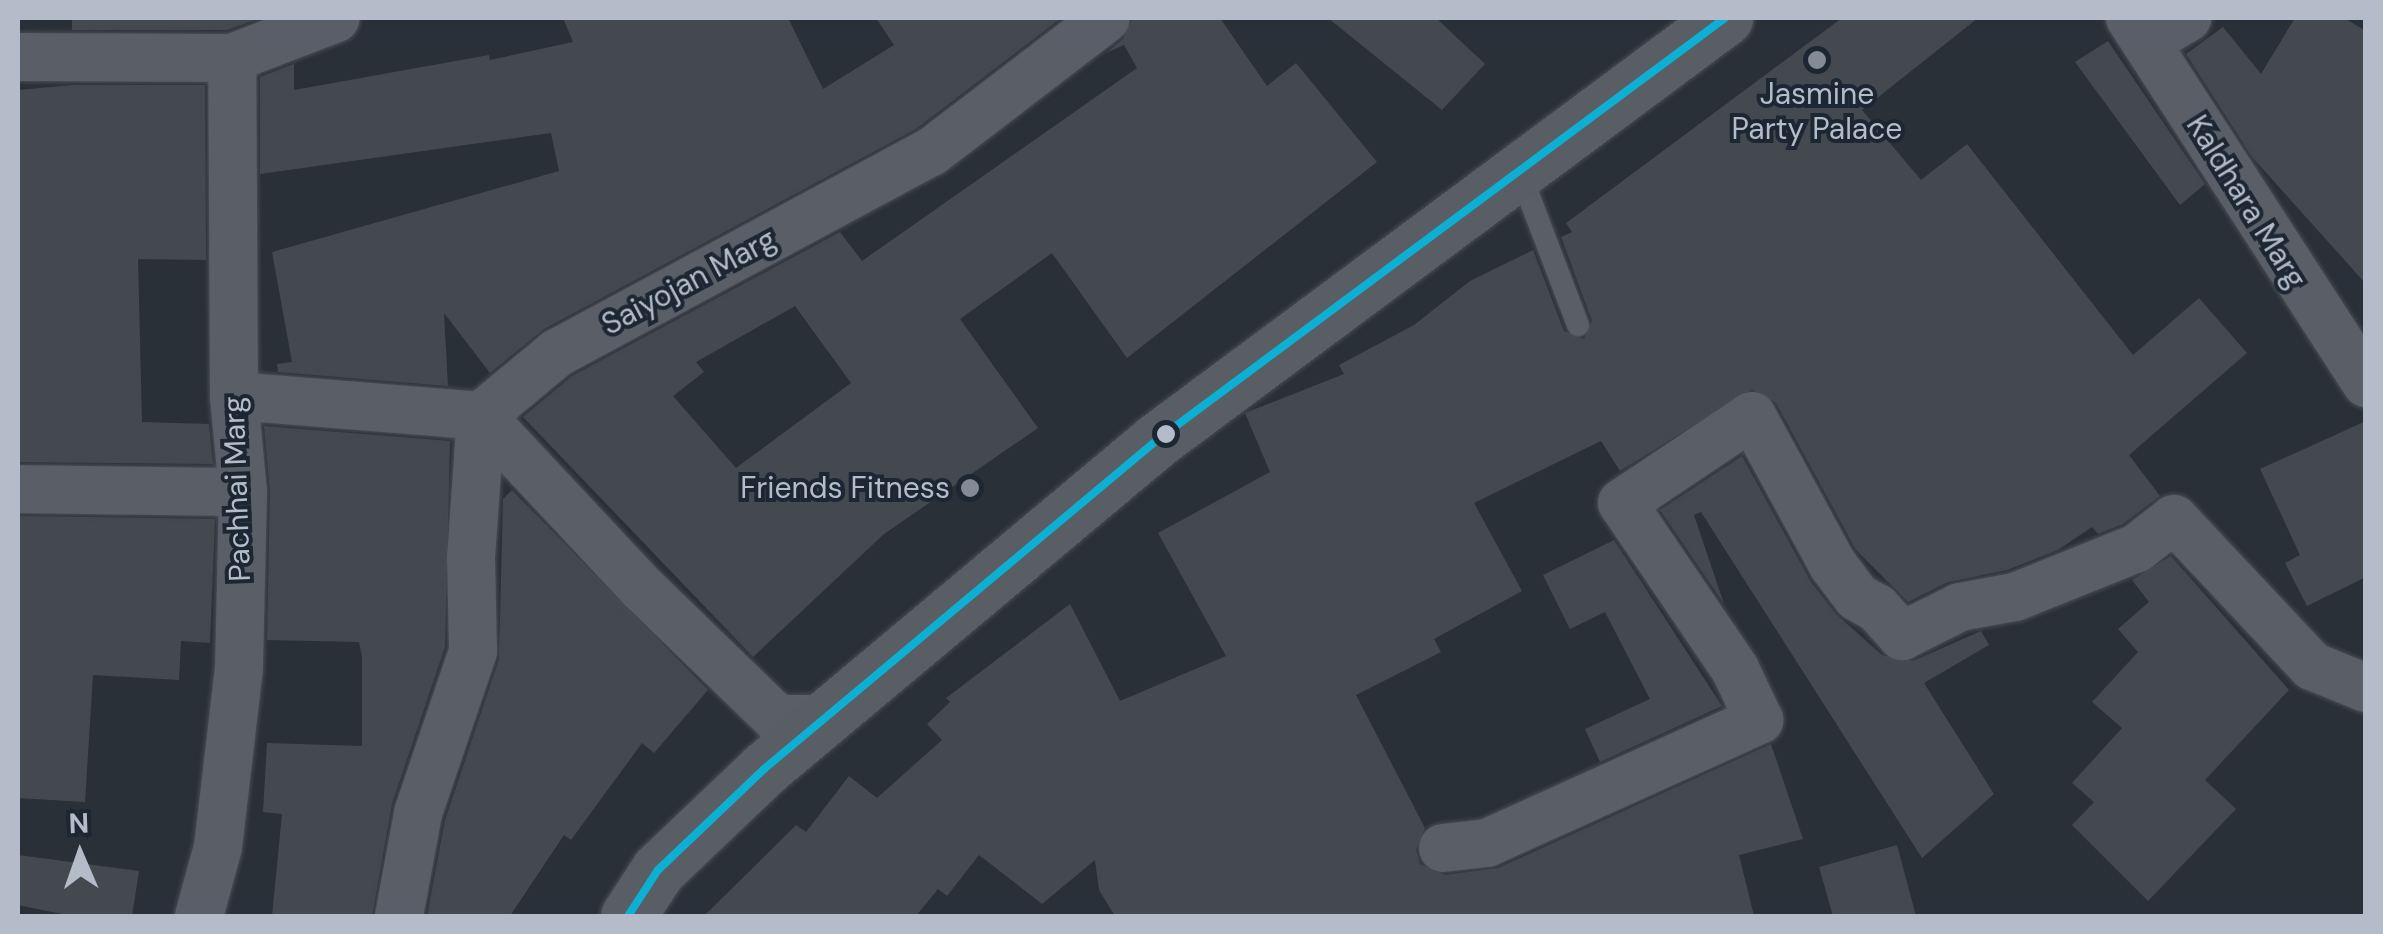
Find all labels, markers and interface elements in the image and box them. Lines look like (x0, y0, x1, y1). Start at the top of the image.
marker: Jasmine Party Palace (1806, 49, 1828, 71)
place label: Jasmine Party Palace (1732, 76, 1902, 146)
street label: Kaldhara Marg (2179, 109, 2313, 295)
street label: Saiyojan Marg (596, 221, 782, 343)
street label: Pachhai Marg (216, 396, 258, 582)
unlabelled marker (1156, 424, 1176, 444)
place label: Friends Fitness (740, 470, 950, 506)
marker: Friends Fitness (959, 477, 981, 499)
north arrow (30, 804, 130, 904)
text: N (68, 805, 90, 842)

